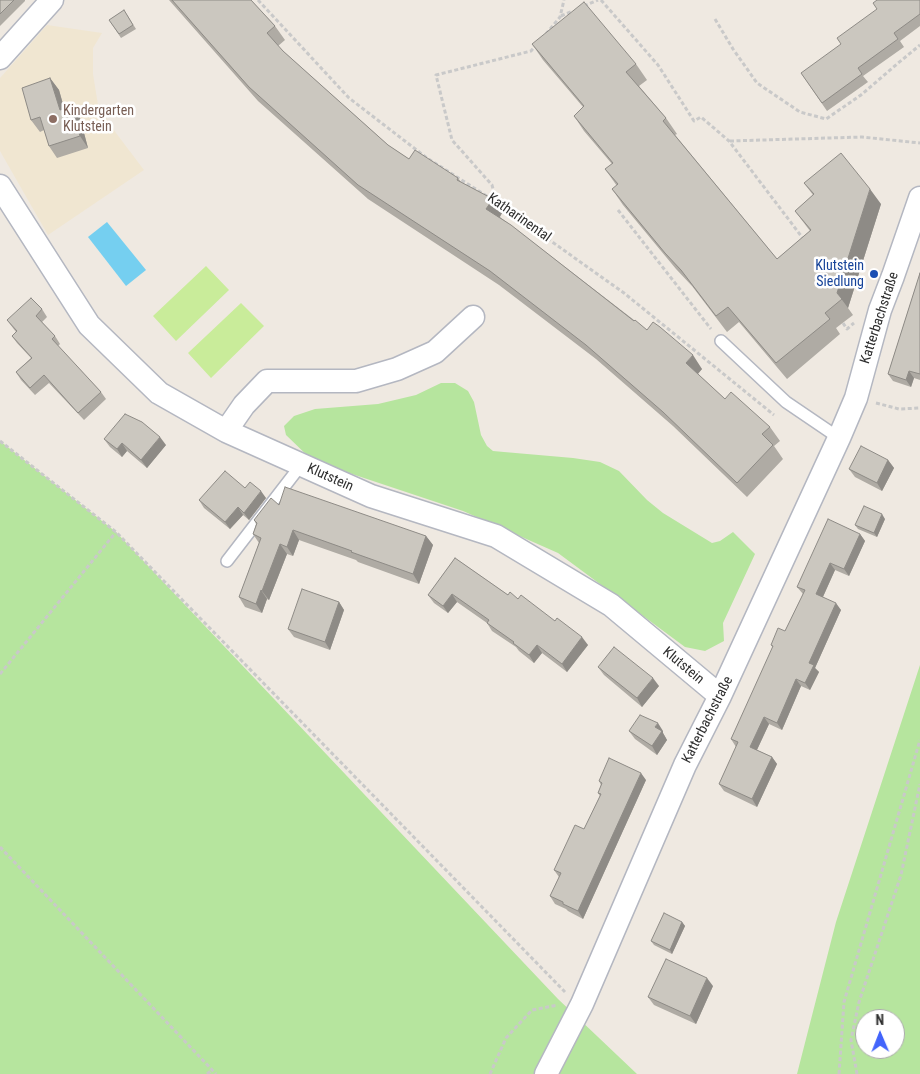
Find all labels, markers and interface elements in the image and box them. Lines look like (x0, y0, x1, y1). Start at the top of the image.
place label: Kindergarten Klutstein (63, 103, 134, 136)
marker: Kindergarten Klutstein (47, 113, 59, 125)
street label: Katharinental (484, 190, 554, 246)
place label: Klutstein Siedlung (815, 258, 864, 290)
marker: Klutstein Siedlung (868, 268, 880, 280)
street label: Katterbachstraße (857, 270, 903, 366)
street label: Klutstein (304, 460, 356, 496)
street label: Klutstein (659, 644, 707, 688)
street label: Katterbachstraße (679, 674, 737, 766)
north arrow (855, 1009, 905, 1059)
text: N (875, 1012, 884, 1028)

